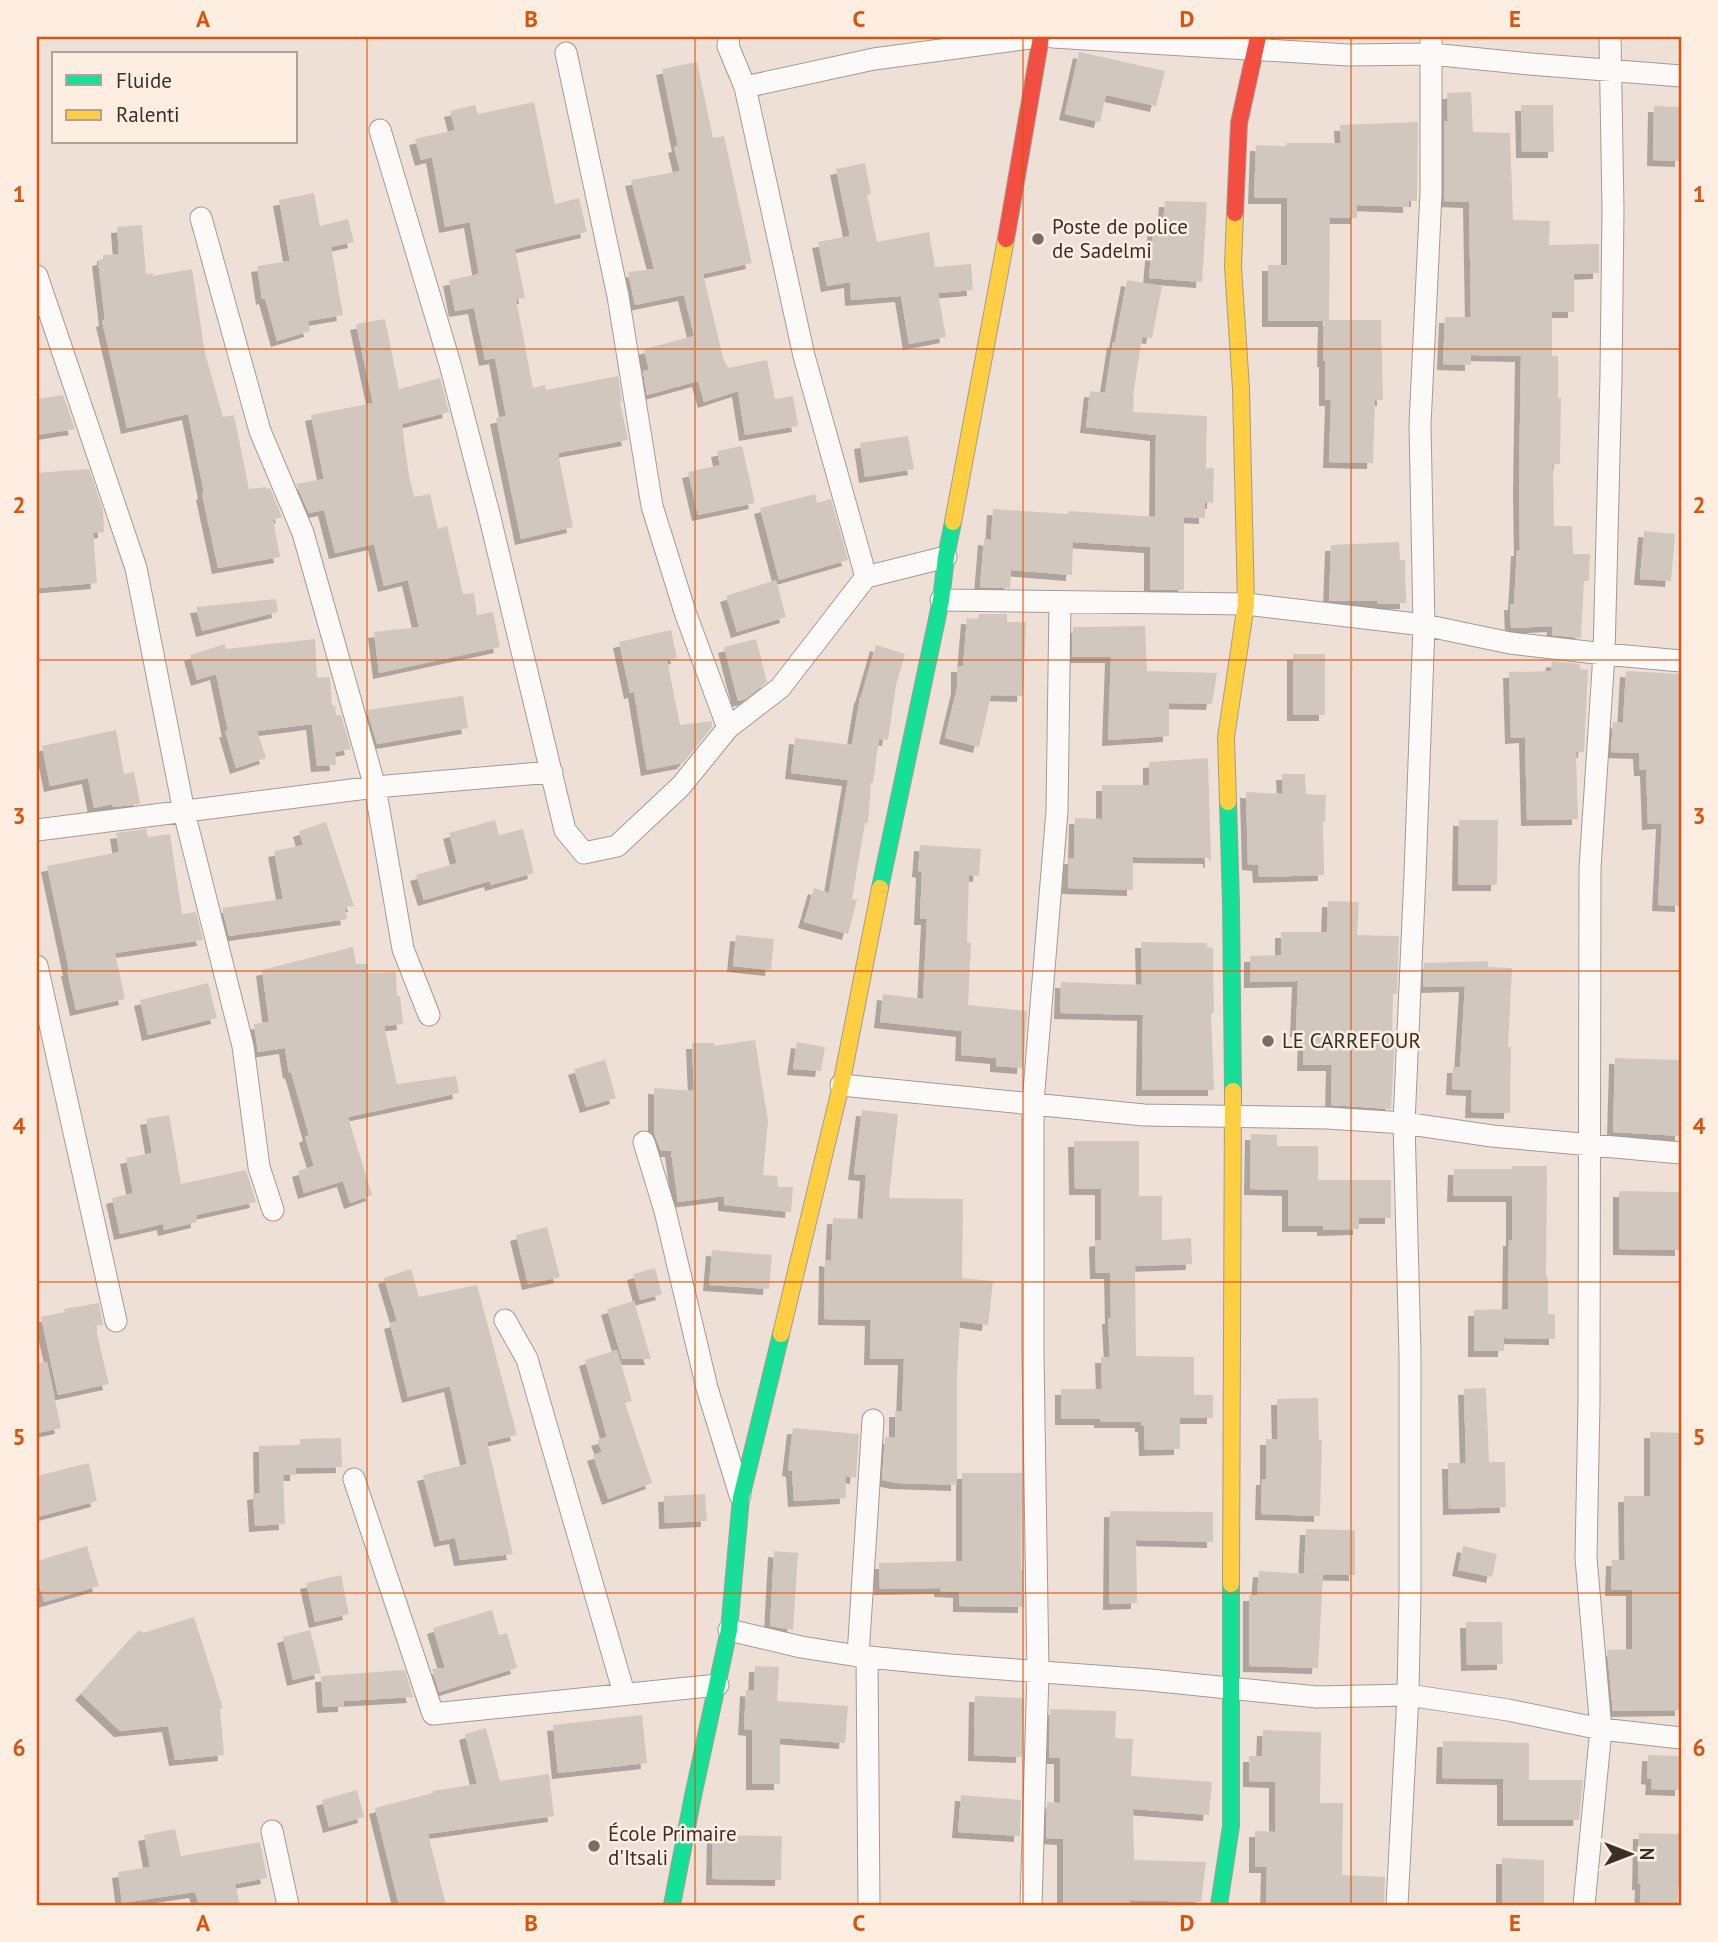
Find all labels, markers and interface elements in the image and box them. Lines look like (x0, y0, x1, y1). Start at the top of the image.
text: A (196, 4, 210, 33)
text: B (524, 4, 538, 33)
text: C (853, 4, 866, 33)
text: D (1180, 4, 1194, 33)
text: E (1509, 4, 1521, 33)
legend (52, 52, 298, 144)
text: Fluide (116, 67, 172, 94)
text: Ralenti (116, 101, 180, 128)
text: 1 (12, 179, 26, 208)
text: 1 (1692, 179, 1706, 208)
place label: Poste de police de Sadelmi (1052, 213, 1188, 264)
marker: Poste de police de Sadelmi (1030, 231, 1046, 247)
text: 2 (12, 490, 26, 519)
text: 2 (1692, 490, 1706, 519)
text: 3 (12, 801, 26, 830)
text: 3 (1692, 801, 1706, 830)
place label: LE CARREFOUR (1282, 1027, 1421, 1054)
marker: LE CARREFOUR (1260, 1033, 1276, 1049)
text: 4 (12, 1111, 26, 1140)
text: 4 (1692, 1111, 1706, 1140)
text: 5 (12, 1422, 26, 1451)
text: 5 (1692, 1422, 1706, 1451)
text: 6 (12, 1733, 26, 1762)
text: 6 (1692, 1733, 1706, 1762)
place label: École Primaire d'Itsali (608, 1820, 737, 1871)
north arrow (1596, 1820, 1666, 1890)
marker: École Primaire d'Itsali (586, 1838, 602, 1854)
text: N (1635, 1848, 1659, 1860)
text: A (196, 1908, 210, 1937)
text: B (524, 1908, 538, 1937)
text: C (853, 1908, 866, 1937)
text: D (1180, 1908, 1194, 1937)
text: E (1509, 1908, 1521, 1937)

